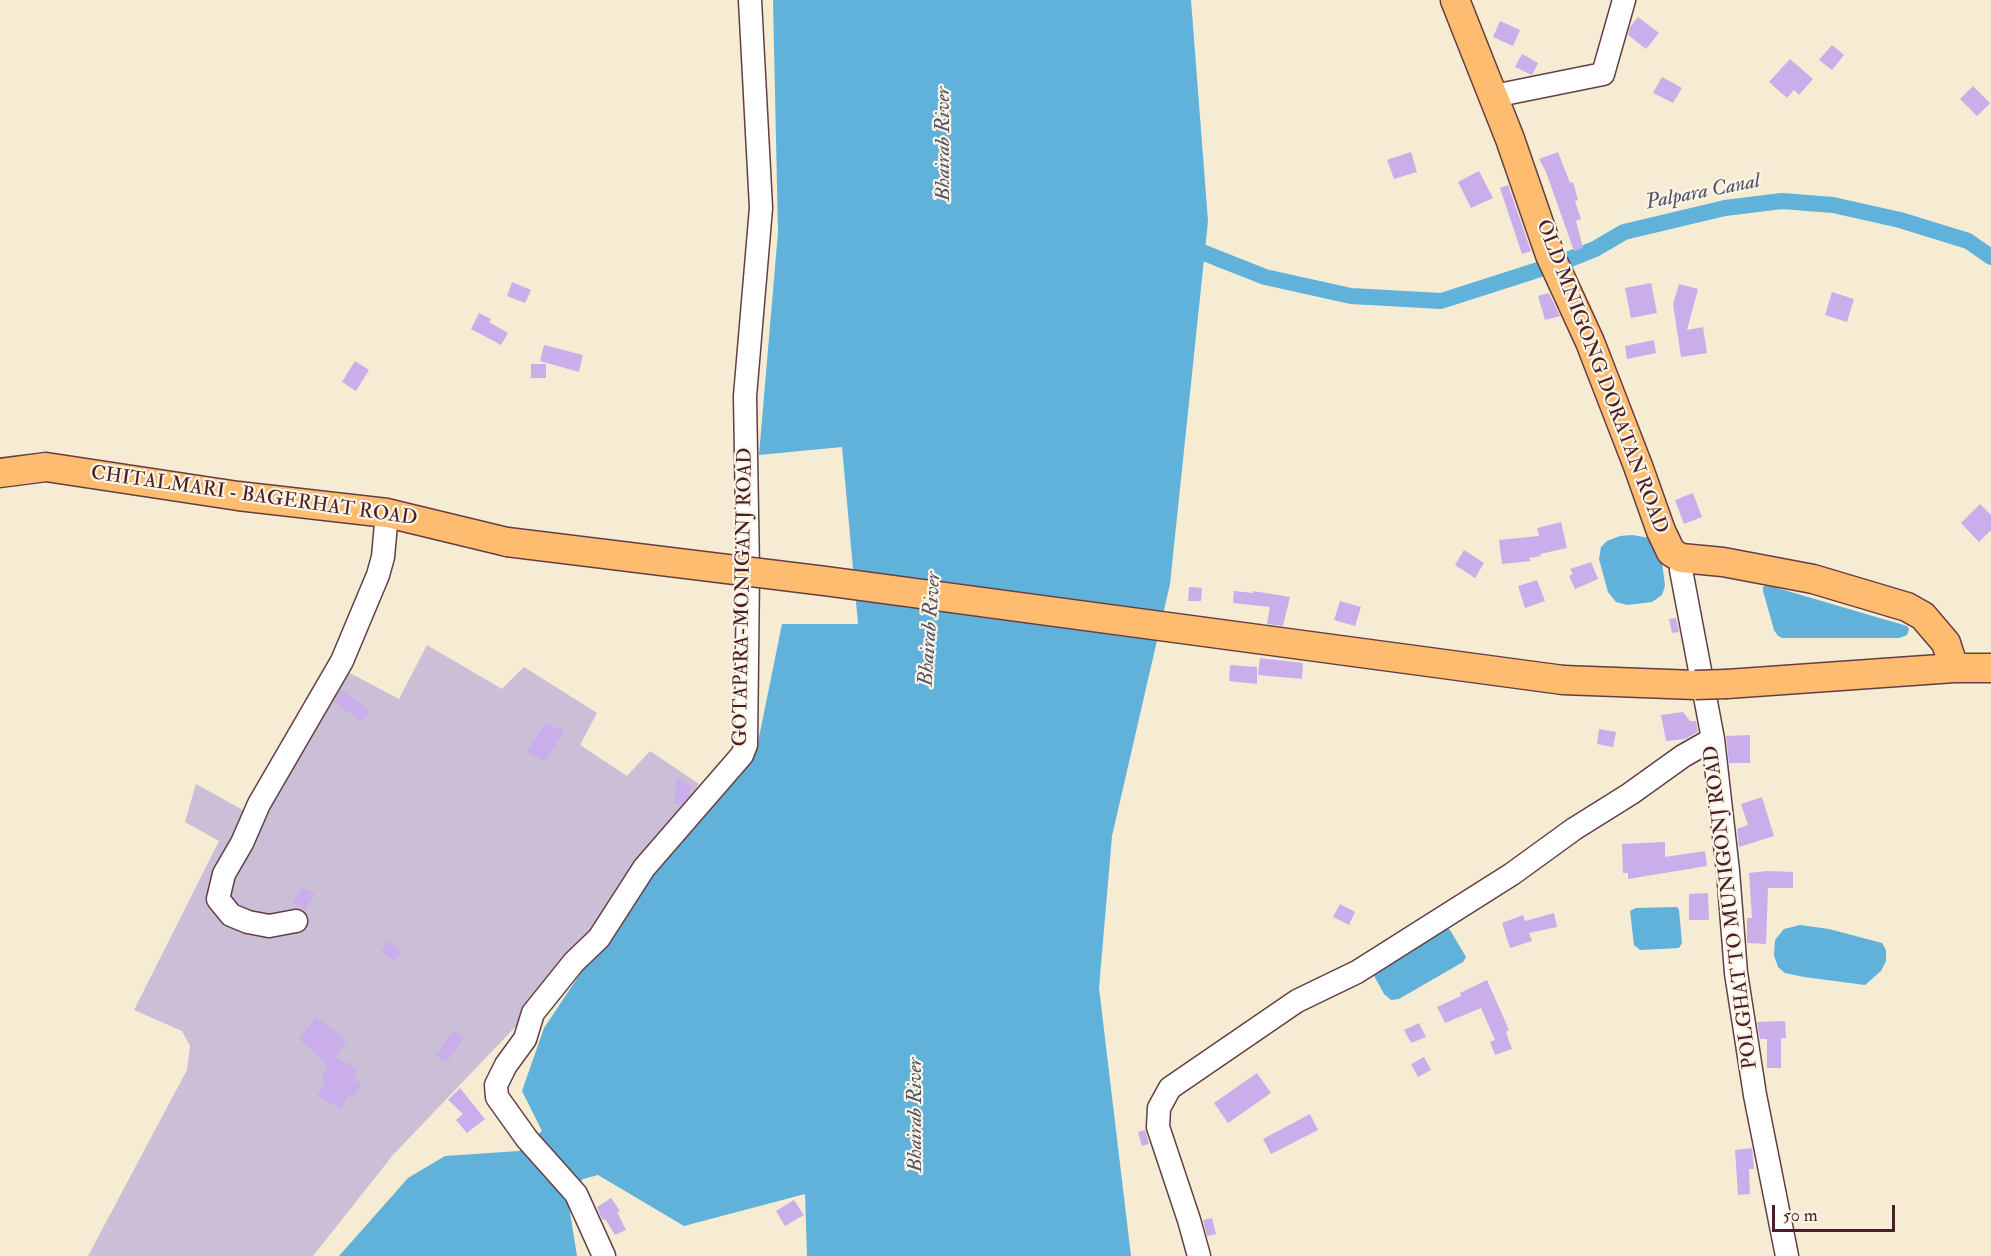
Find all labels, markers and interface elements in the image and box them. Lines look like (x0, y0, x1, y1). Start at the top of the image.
water label: Bhairab River (931, 87, 957, 201)
water label: Palpara Canal (1644, 170, 1762, 216)
street label: OLD MNIGONG DORATAN ROAD (1530, 217, 1672, 537)
street label: GOTAPARA-MONIGANJ ROAD (729, 447, 759, 747)
street label: CHITALMARI - BAGERHAT ROAD (89, 462, 419, 532)
water label: Bhairab River (914, 571, 948, 687)
street label: POLGHAT TO MUNIGONJ ROAD (1700, 744, 1764, 1070)
water label: Bhairab River (903, 1058, 929, 1172)
scale bar (1775, 1193, 1898, 1231)
text: 50 m (1783, 1204, 1818, 1227)

